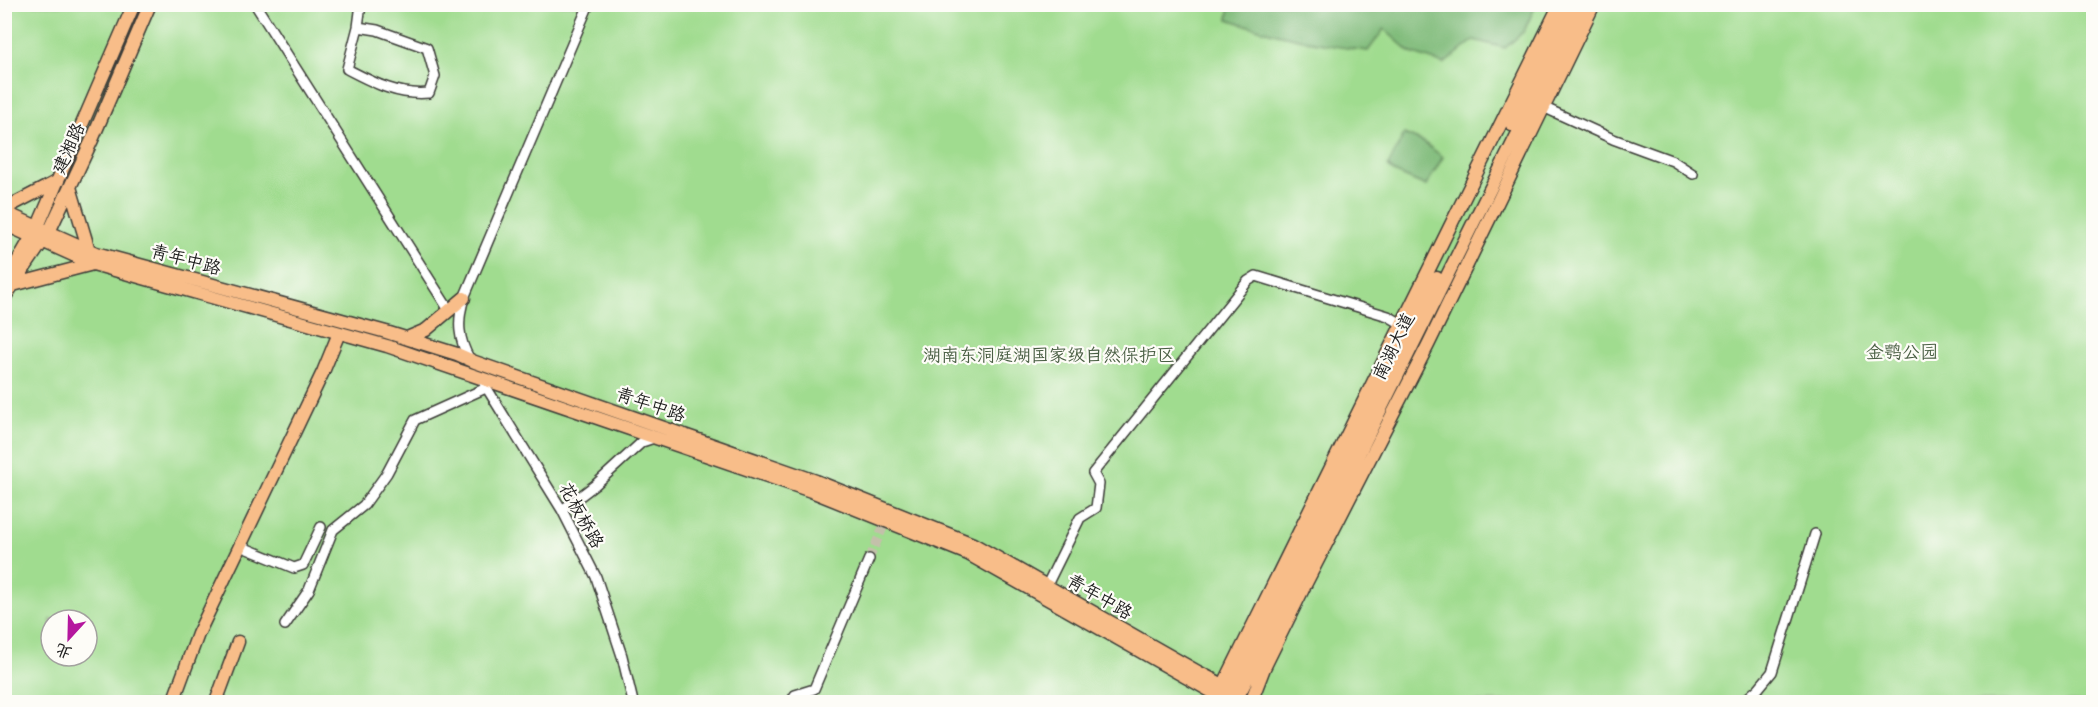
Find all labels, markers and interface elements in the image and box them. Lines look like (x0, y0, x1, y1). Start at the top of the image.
street label: 建湘路 (46, 118, 90, 178)
street label: 青年中路 (148, 238, 224, 280)
street label: 南湖大道 (1366, 308, 1420, 384)
park label: 金鹗公园 (1866, 339, 1938, 364)
park label: 湖南东洞庭湖国家级自然保护区 (923, 342, 1175, 367)
street label: 青年中路 (613, 380, 689, 428)
street label: 花板桥路 (554, 477, 610, 553)
street label: 青年中路 (1063, 567, 1137, 625)
north arrow (39, 608, 99, 668)
text: 北 (52, 639, 75, 665)

